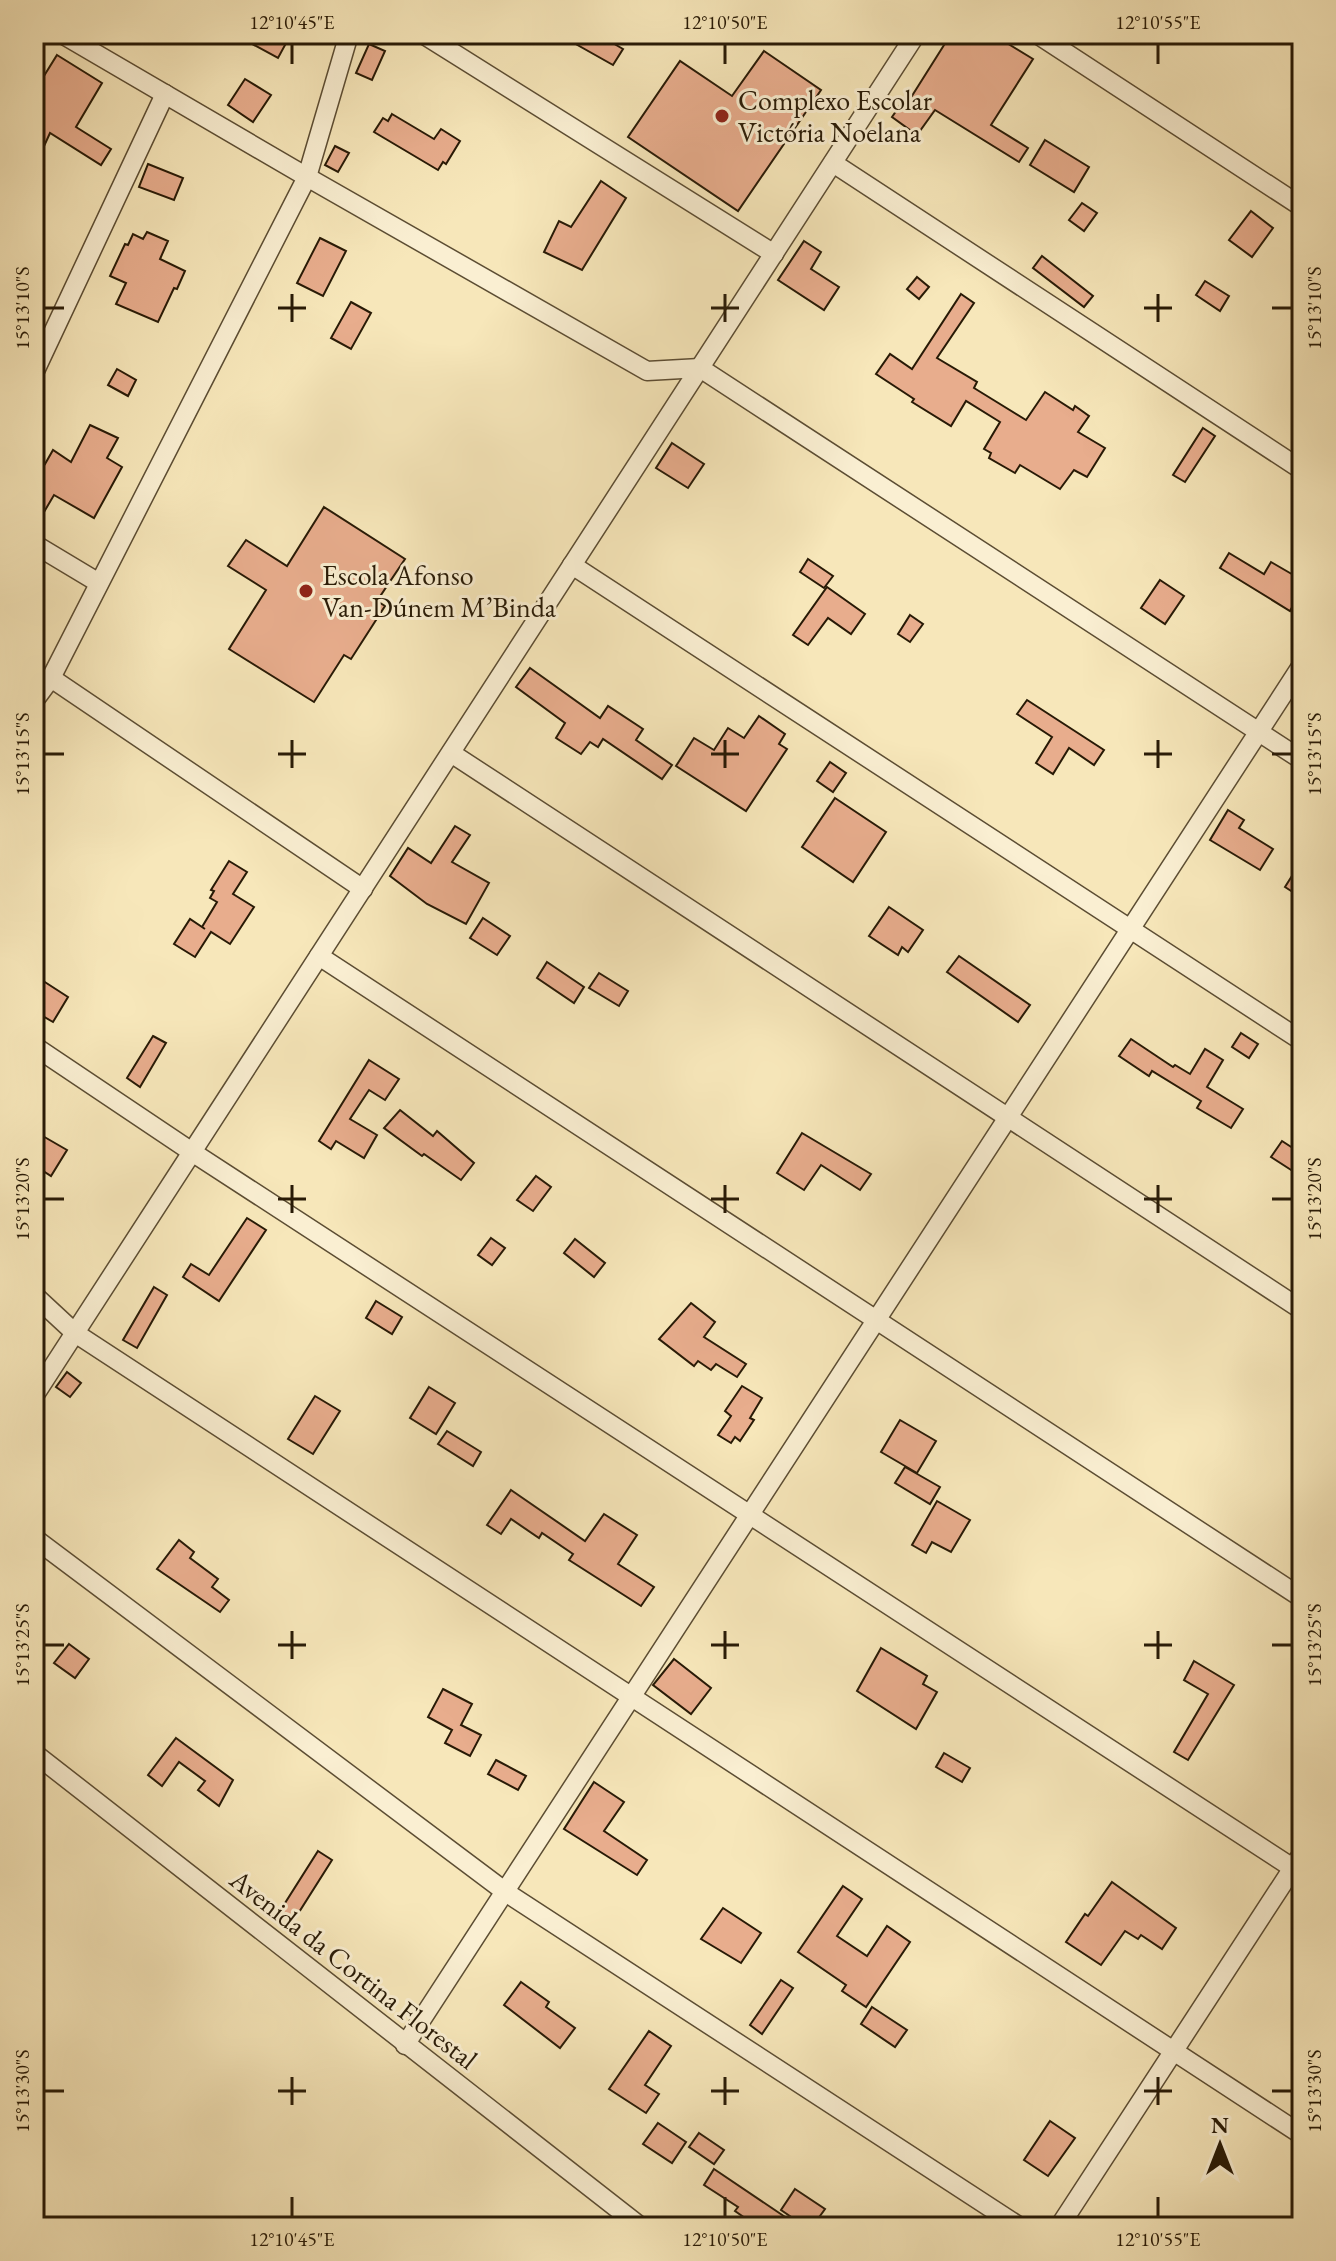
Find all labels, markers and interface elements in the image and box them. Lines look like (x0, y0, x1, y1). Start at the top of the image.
text: 12°10'45"E (249, 9, 335, 35)
text: 12°10'50"E (682, 9, 768, 35)
text: 12°10'55"E (1115, 9, 1201, 35)
place label: Complexo Escolar Victória Noelana (738, 82, 933, 150)
marker: Complexo Escolar Victória Noelana (713, 107, 731, 125)
text: 15°13'10"S (9, 266, 35, 350)
text: 15°13'10"S (1301, 266, 1327, 350)
place label: Escola Afonso Van-Dúnem M’Binda (322, 557, 557, 625)
marker: Escola Afonso Van-Dúnem M’Binda (297, 582, 315, 600)
text: 15°13'15"S (9, 712, 35, 796)
text: 15°13'15"S (1301, 712, 1327, 796)
text: 15°13'20"S (9, 1157, 35, 1241)
text: 15°13'20"S (1301, 1157, 1327, 1241)
text: 15°13'25"S (9, 1603, 35, 1687)
text: 15°13'25"S (1301, 1603, 1327, 1687)
street label: Avenida da Cortina Florestal (222, 1860, 485, 2077)
text: 15°13'30"S (9, 2049, 35, 2133)
text: 15°13'30"S (1301, 2049, 1327, 2133)
north arrow (1180, 2105, 1260, 2185)
text: N (1211, 2111, 1229, 2140)
text: 12°10'45"E (249, 2226, 335, 2252)
text: 12°10'50"E (682, 2226, 768, 2252)
text: 12°10'55"E (1115, 2226, 1201, 2252)

